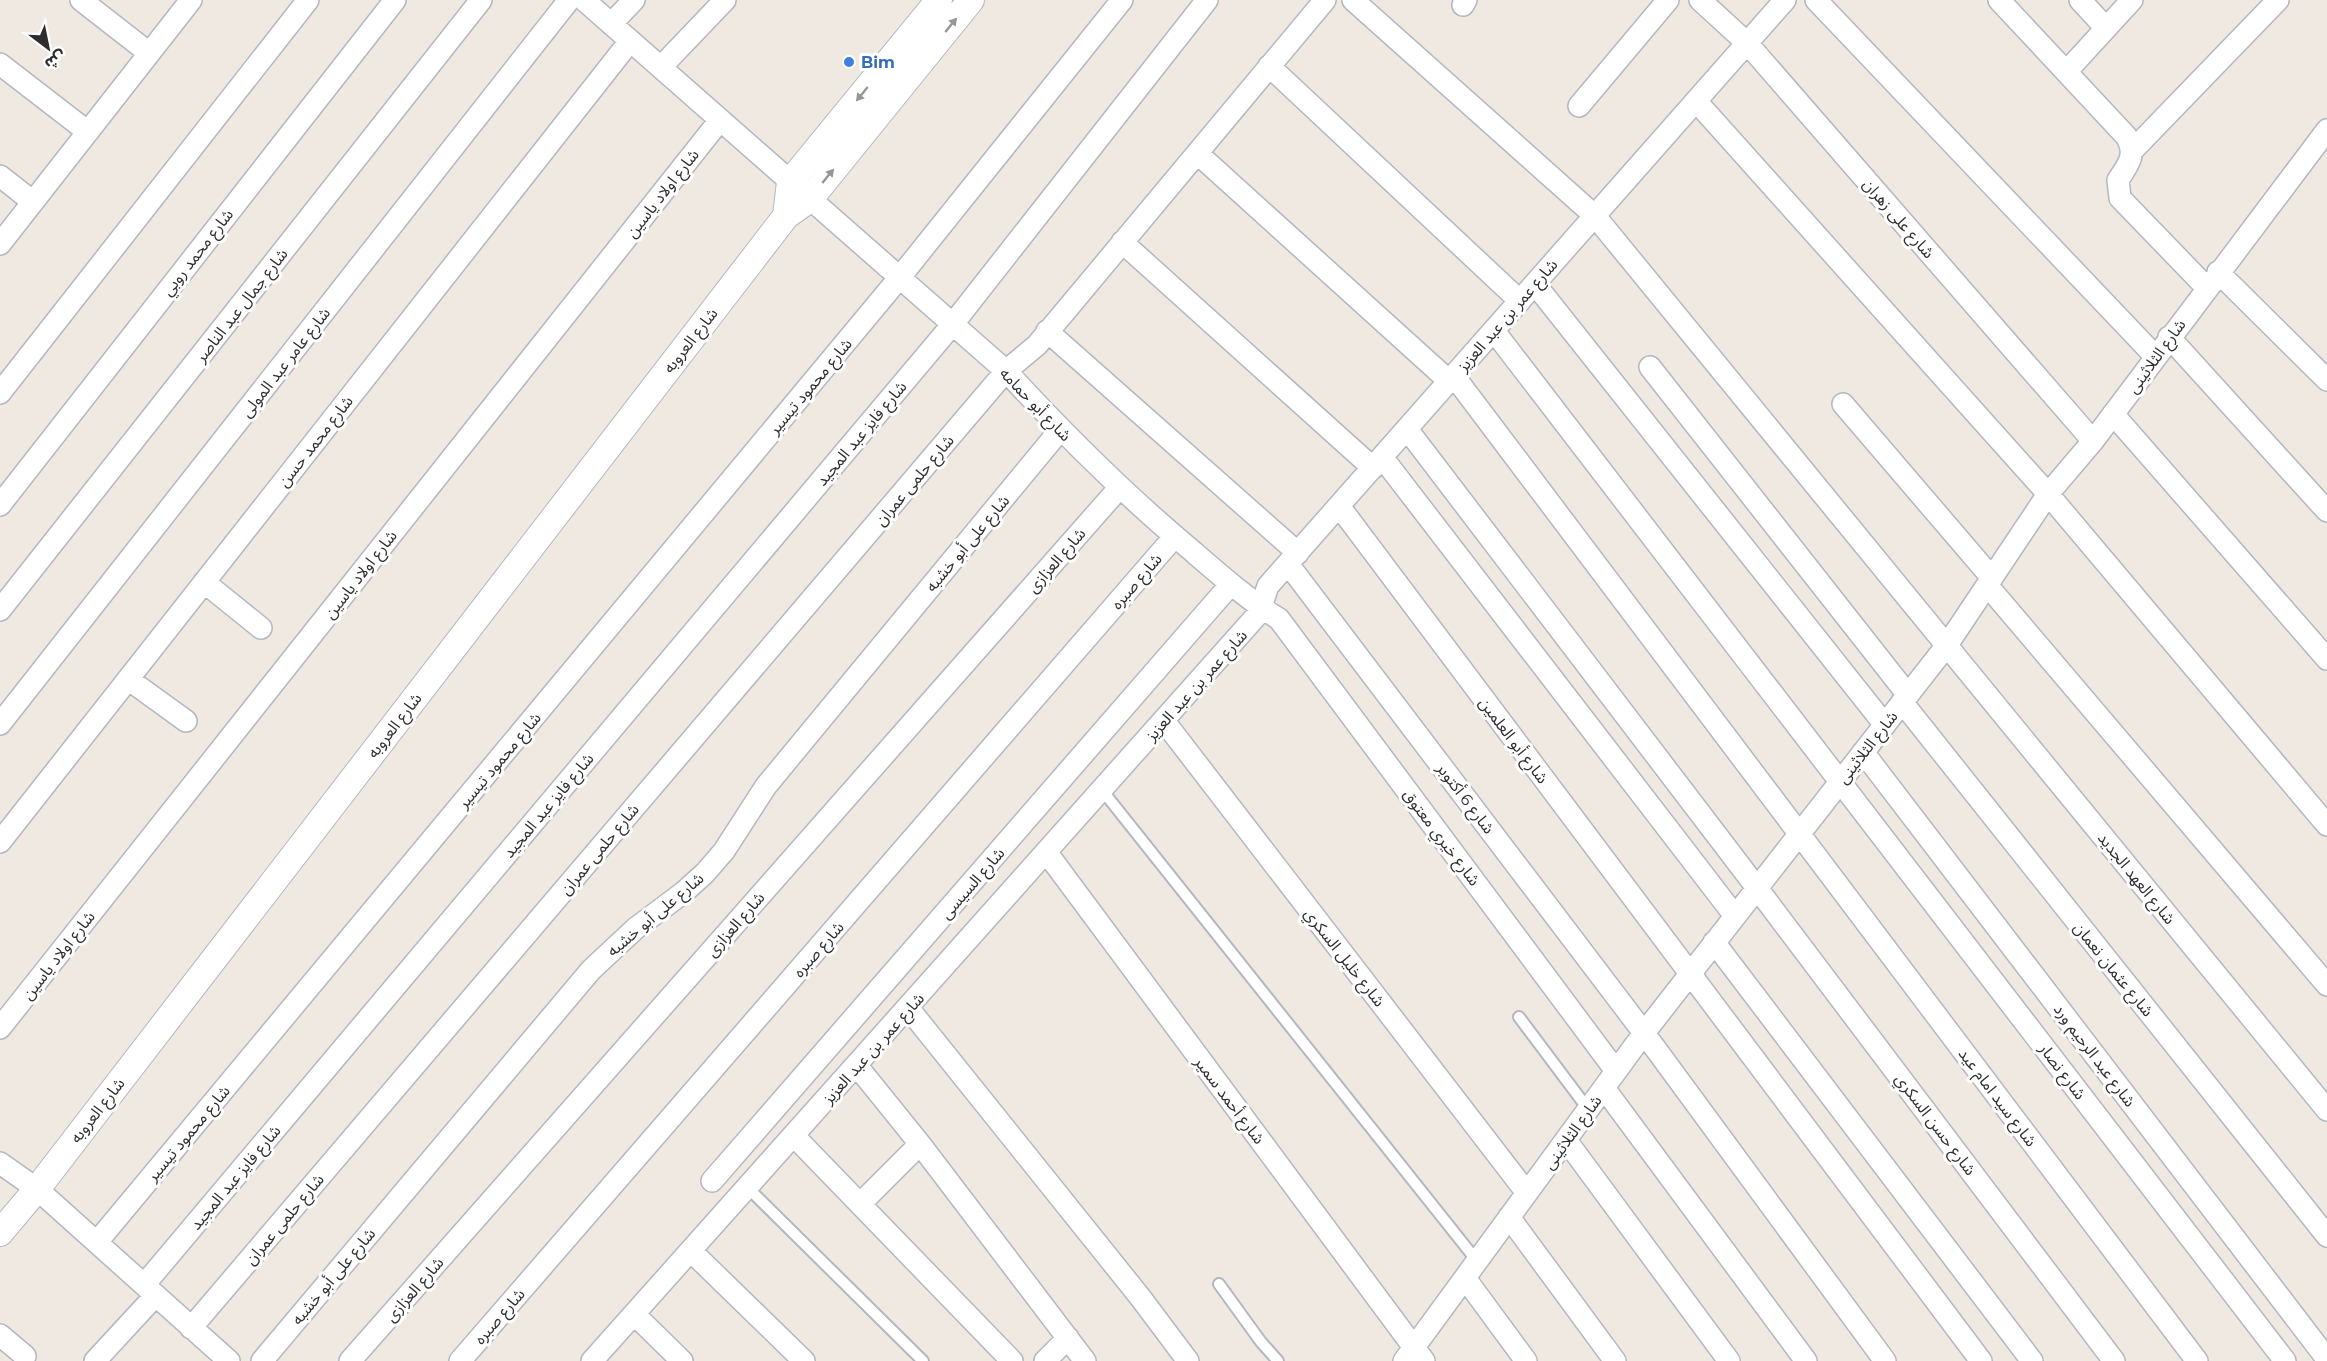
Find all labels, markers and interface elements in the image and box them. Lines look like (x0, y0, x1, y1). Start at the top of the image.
north arrow (18, 18, 78, 78)
one-way arrow (944, 18, 957, 33)
text: ش (41, 46, 70, 74)
place label: Bim (861, 53, 895, 72)
marker: Bim (842, 55, 856, 69)
one-way arrow (856, 86, 869, 101)
street label: شارع اولاد ياسين (622, 145, 705, 243)
one-way arrow (821, 169, 834, 184)
street label: شارع على زهران (1857, 175, 1938, 264)
street label: شارع محمد روبي (158, 205, 240, 301)
street label: شارع جمال عبد الناصر (190, 245, 294, 369)
street label: شارع عمر بن عبد العزيز (1453, 255, 1564, 378)
street label: شارع عامر عبد المولى (237, 304, 336, 423)
street label: شارع العروبه (659, 304, 724, 378)
street label: شارع الثلاثينى (2123, 316, 2192, 399)
street label: شارع محمود تيسير (764, 335, 858, 441)
street label: شارع أبو حمامه (994, 364, 1075, 447)
street label: شارع فايز عبد المجيد (812, 377, 913, 491)
street label: شارع محمد حسن (274, 392, 359, 493)
street label: شارع حلمى عمران (871, 431, 960, 532)
street label: شارع على أبو خشبه (921, 491, 1016, 597)
street label: شارع العزازى (1023, 524, 1092, 599)
street label: شارع اولاد ياسين (320, 526, 403, 624)
street label: شارع صبره (1107, 550, 1168, 615)
street label: شارع عمر بن عبد العزيز (1141, 626, 1253, 748)
street label: شارع العروبه (363, 689, 428, 763)
street label: شارع أبو العلمين (1473, 693, 1552, 789)
street label: شارع الثلاثينى (1833, 707, 1904, 789)
street label: شارع محمود تيسير (453, 709, 547, 815)
street label: شارع فايز عبد المجيد (499, 749, 600, 863)
street label: شارع 6 أكتوبر (1430, 758, 1498, 839)
street label: شارع خيري معتوق (1397, 785, 1484, 891)
street label: شارع حلمى عمران (556, 800, 645, 901)
street label: شارع العهد الجديد (2092, 829, 2179, 930)
street label: شارع السيسى (936, 844, 1011, 925)
street label: شارع على أبو خشبه (603, 868, 709, 963)
street label: شارع العزازى (702, 888, 771, 963)
street label: شارع خليل السكري (1298, 904, 1389, 1012)
street label: شارع اولاد ياسين (18, 907, 101, 1005)
street label: شارع صبره (789, 918, 850, 983)
street label: شارع عثمان نعمان (2067, 918, 2157, 1022)
street label: شارع عمر بن عبد العزيز (818, 989, 930, 1111)
street label: شارع عبد الرحيم ورد (2047, 1000, 2140, 1112)
street label: شارع نصار (2032, 1039, 2090, 1105)
street label: شارع سيد امام عيد (1952, 1044, 2041, 1152)
street label: شارع أحمد سمير (1188, 1052, 1269, 1150)
street label: شارع حسن السكري (1889, 1070, 1980, 1181)
street label: شارع العروبه (66, 1074, 131, 1148)
street label: شارع محمود تيسير (142, 1082, 236, 1188)
street label: شارع الثلاثينى (1539, 1092, 1608, 1175)
street label: شارع فايز عبد المجيد (186, 1121, 287, 1235)
street label: شارع حلمى عمران (241, 1170, 330, 1271)
street label: شارع على أبو خشبه (287, 1224, 382, 1330)
street label: شارع العزازى (381, 1253, 450, 1328)
street label: شارع صبره (470, 1285, 531, 1350)

